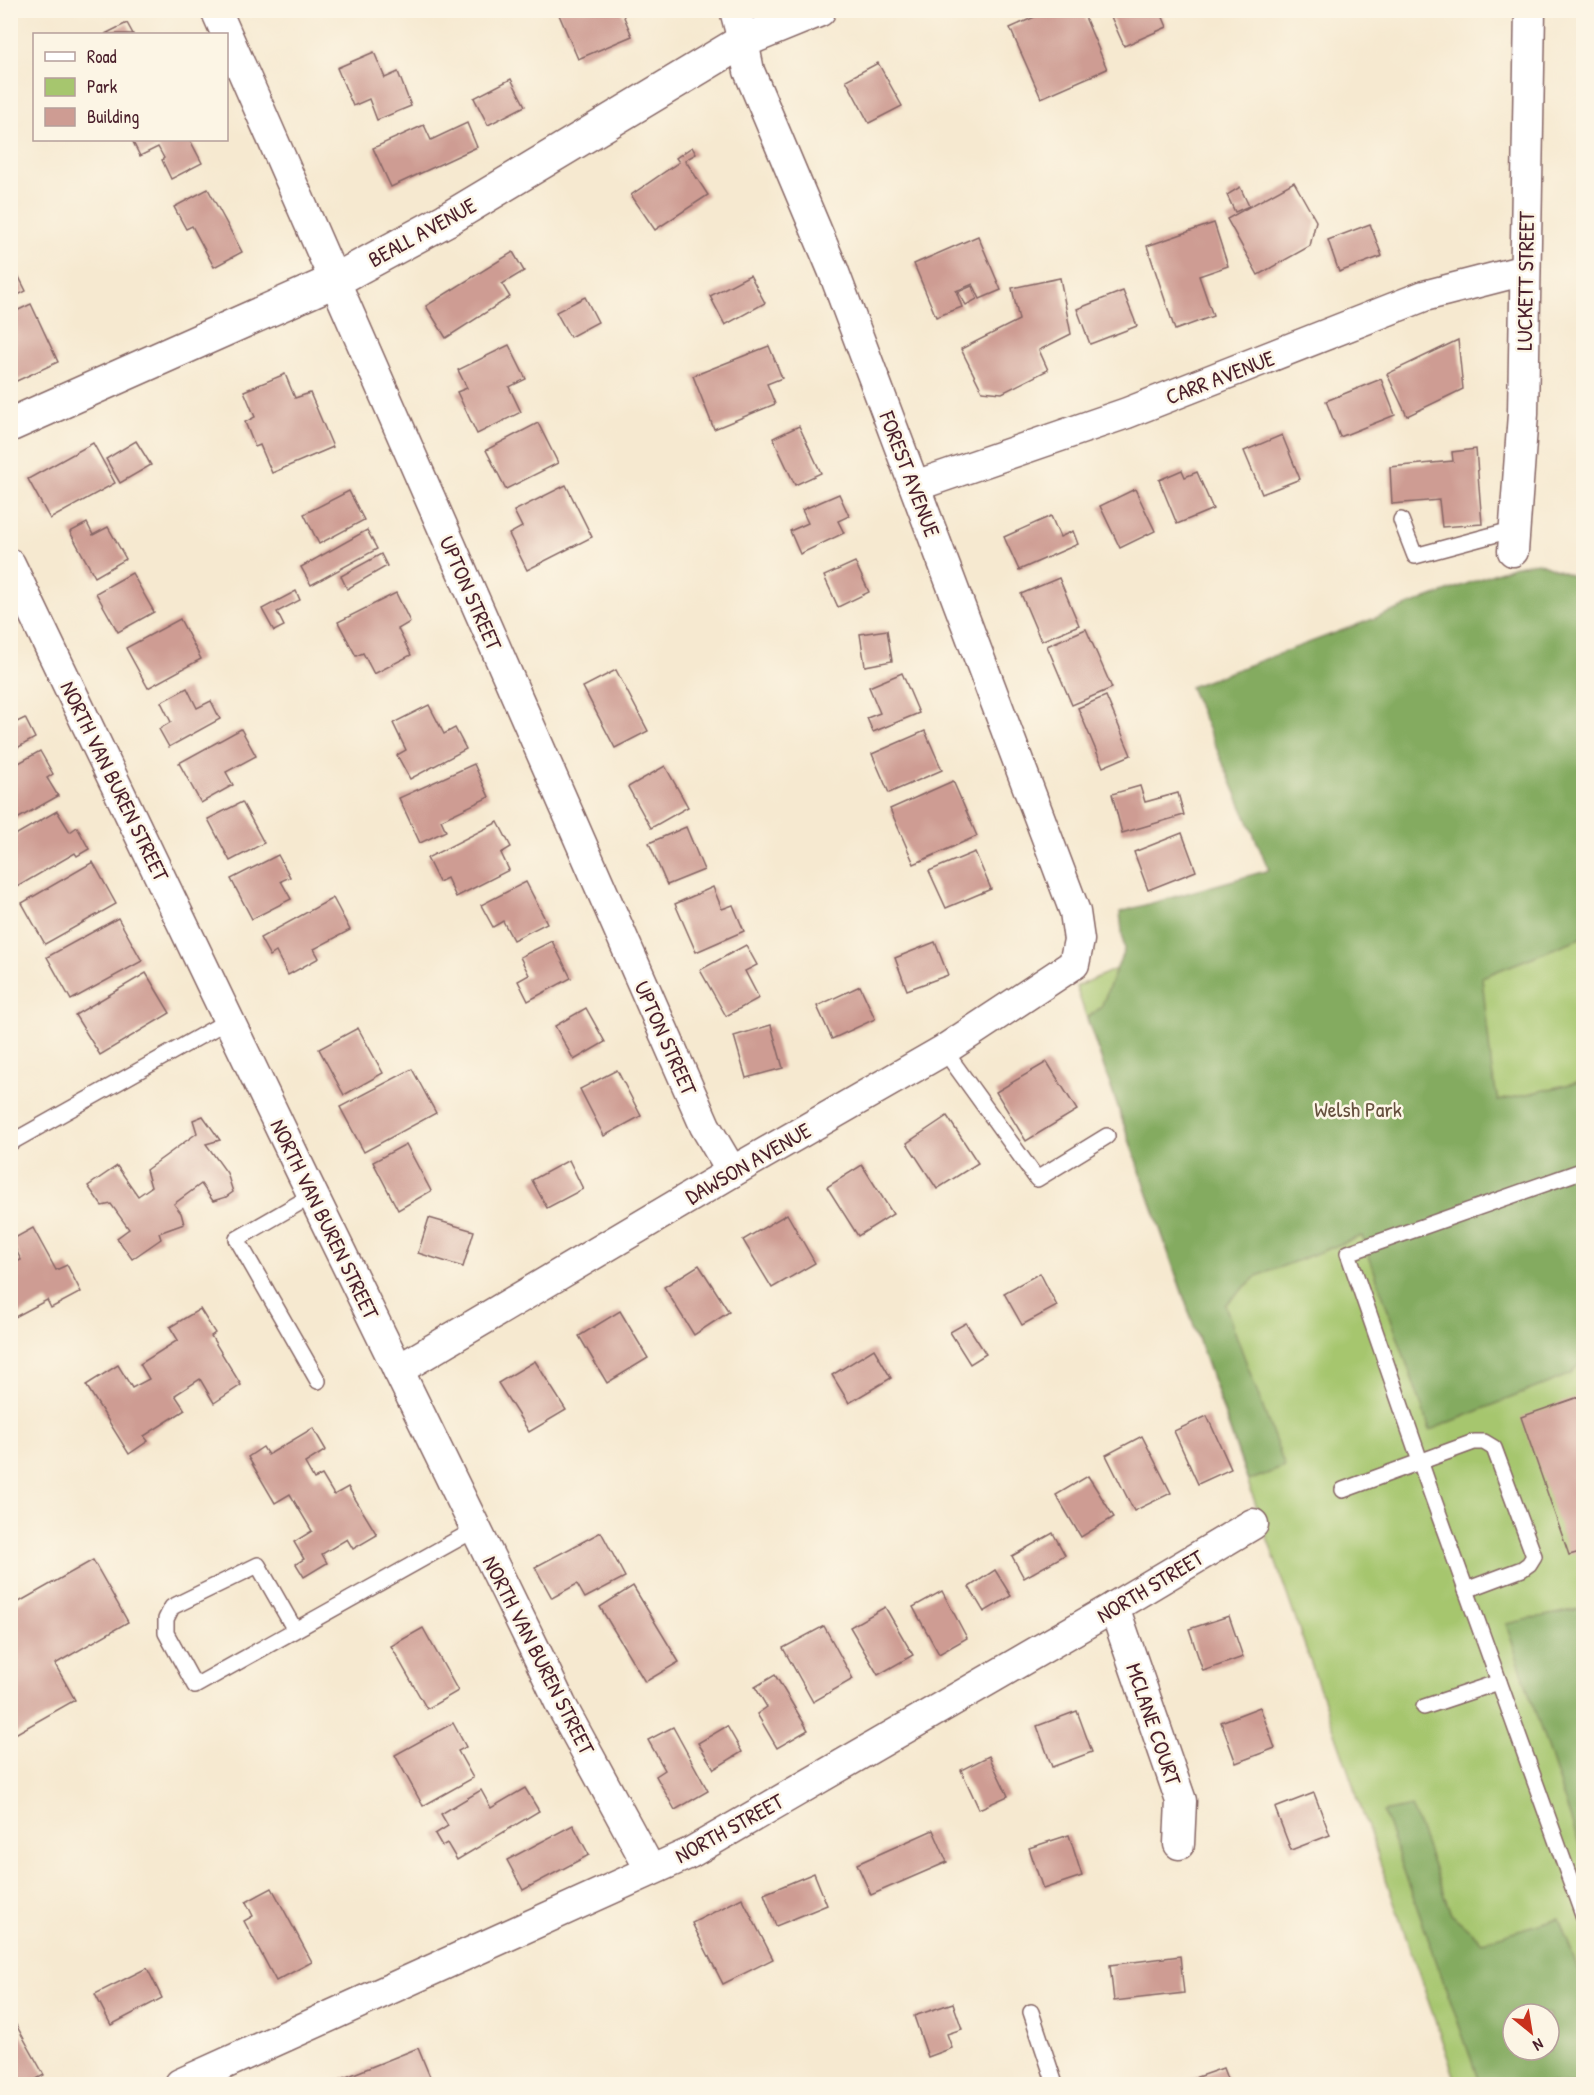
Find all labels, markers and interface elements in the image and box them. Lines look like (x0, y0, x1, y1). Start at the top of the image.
legend (33, 33, 228, 141)
text: Road (87, 44, 117, 69)
text: Park (87, 74, 118, 99)
text: Building (87, 104, 139, 129)
street label: BEALL AVENUE (363, 190, 482, 274)
street label: LUCKETT STREET (1509, 210, 1541, 351)
street label: CARR AVENUE (1161, 342, 1279, 411)
street label: FOREST AVENUE (872, 406, 948, 541)
street label: UPTON STREET (432, 531, 510, 656)
street label: NORTH VAN BUREN STREET (53, 676, 177, 887)
street label: UPTON STREET (627, 976, 705, 1101)
park label: Welsh Park (1314, 1094, 1402, 1124)
street label: NORTH VAN BUREN STREET (263, 1114, 387, 1325)
street label: DAWSON AVENUE (680, 1115, 816, 1211)
street label: NORTH STREET (1091, 1542, 1210, 1630)
street label: NORTH VAN BUREN STREET (476, 1550, 602, 1760)
street label: MCLANE COURT (1119, 1659, 1189, 1790)
street label: NORTH STREET (669, 1786, 789, 1870)
north arrow (1501, 2002, 1561, 2062)
text: N (1529, 2033, 1548, 2057)

